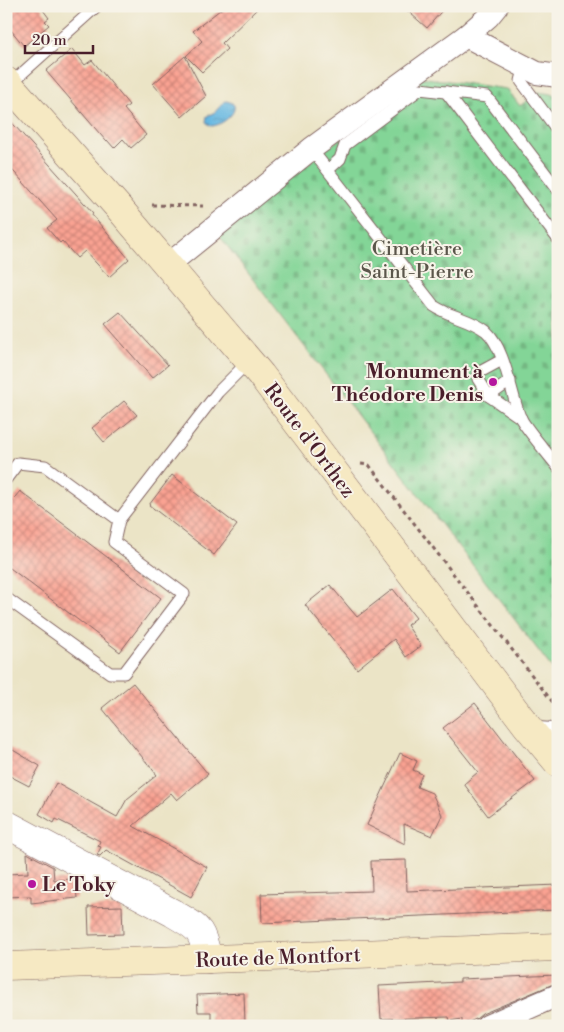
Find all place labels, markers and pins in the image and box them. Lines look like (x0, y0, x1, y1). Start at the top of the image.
place label: Monument à Théodore Denis (332, 360, 483, 408)
marker: Monument à Théodore Denis (487, 376, 499, 388)
place label: Le Toky (42, 873, 116, 898)
marker: Le Toky (26, 878, 38, 890)

